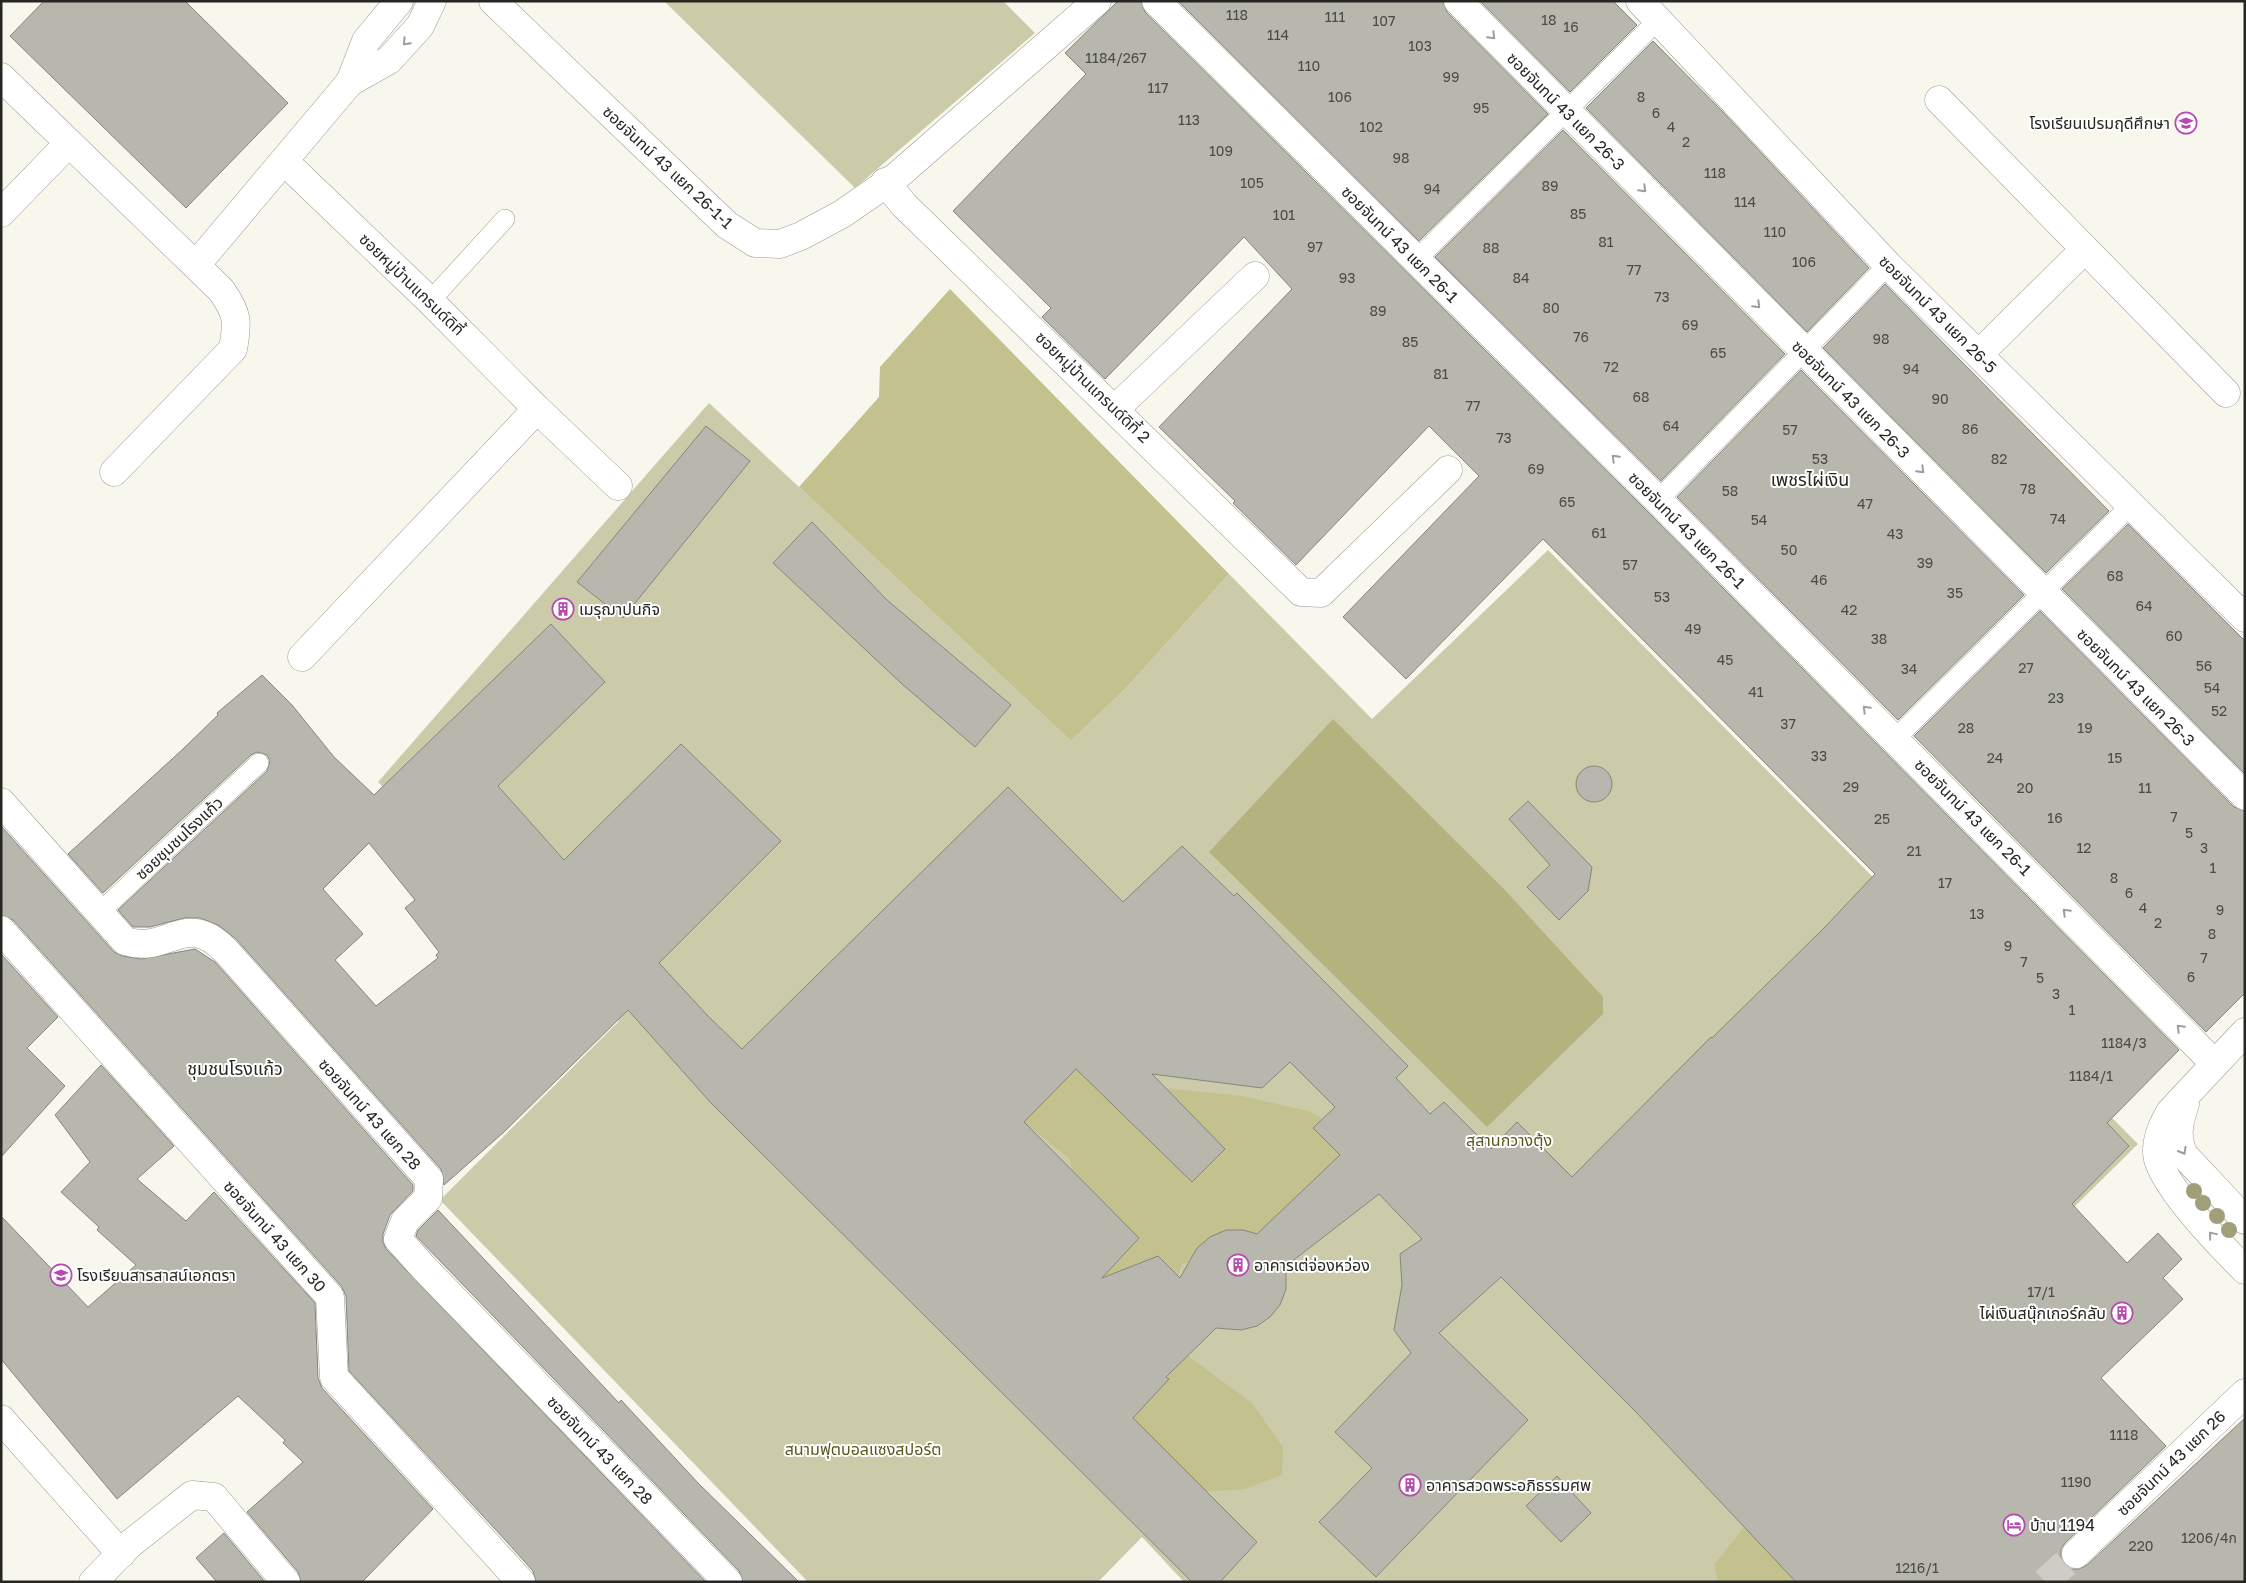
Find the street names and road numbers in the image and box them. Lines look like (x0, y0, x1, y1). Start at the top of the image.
street label: ซอยจันทน์ 43 แยก 26-3 (1503, 48, 1629, 174)
street label: ซอยจันทน์ 43 แยก 26-1-1 (599, 101, 737, 233)
street label: ซอยจันทน์ 43 แยก 26-1 (1337, 181, 1463, 307)
street label: ซอยหมู่บ้านแกรนด์ดิที้ (355, 228, 469, 339)
street label: ซอยจันทน์ 43 แยก 26-5 (1875, 251, 2001, 377)
street label: ซอยหมู่บ้านแกรนด์ดิที้ 2 (1031, 326, 1155, 447)
street label: ซอยจันทน์ 43 แยก 26-3 (1788, 336, 1914, 462)
street label: ซอยจันทน์ 43 แยก 26-1 (1624, 467, 1750, 593)
street label: ซอยจันทน์ 43 แยก 26-3 (2073, 624, 2199, 750)
street label: ซอยจันทน์ 43 แยก 26-1 (1910, 754, 2036, 880)
street label: ซอยชุมชนโรงแก้ว (131, 792, 227, 884)
street label: ซอยจันทน์ 43 แยก 28 (315, 1054, 425, 1174)
street label: ซอยจันทน์ 43 แยก 30 (220, 1176, 330, 1296)
street label: ซอยจันทน์ 43 แยก 28 (543, 1391, 657, 1509)
street label: ซอยจันทน์ 43 แยก 26 (2113, 1406, 2229, 1520)

